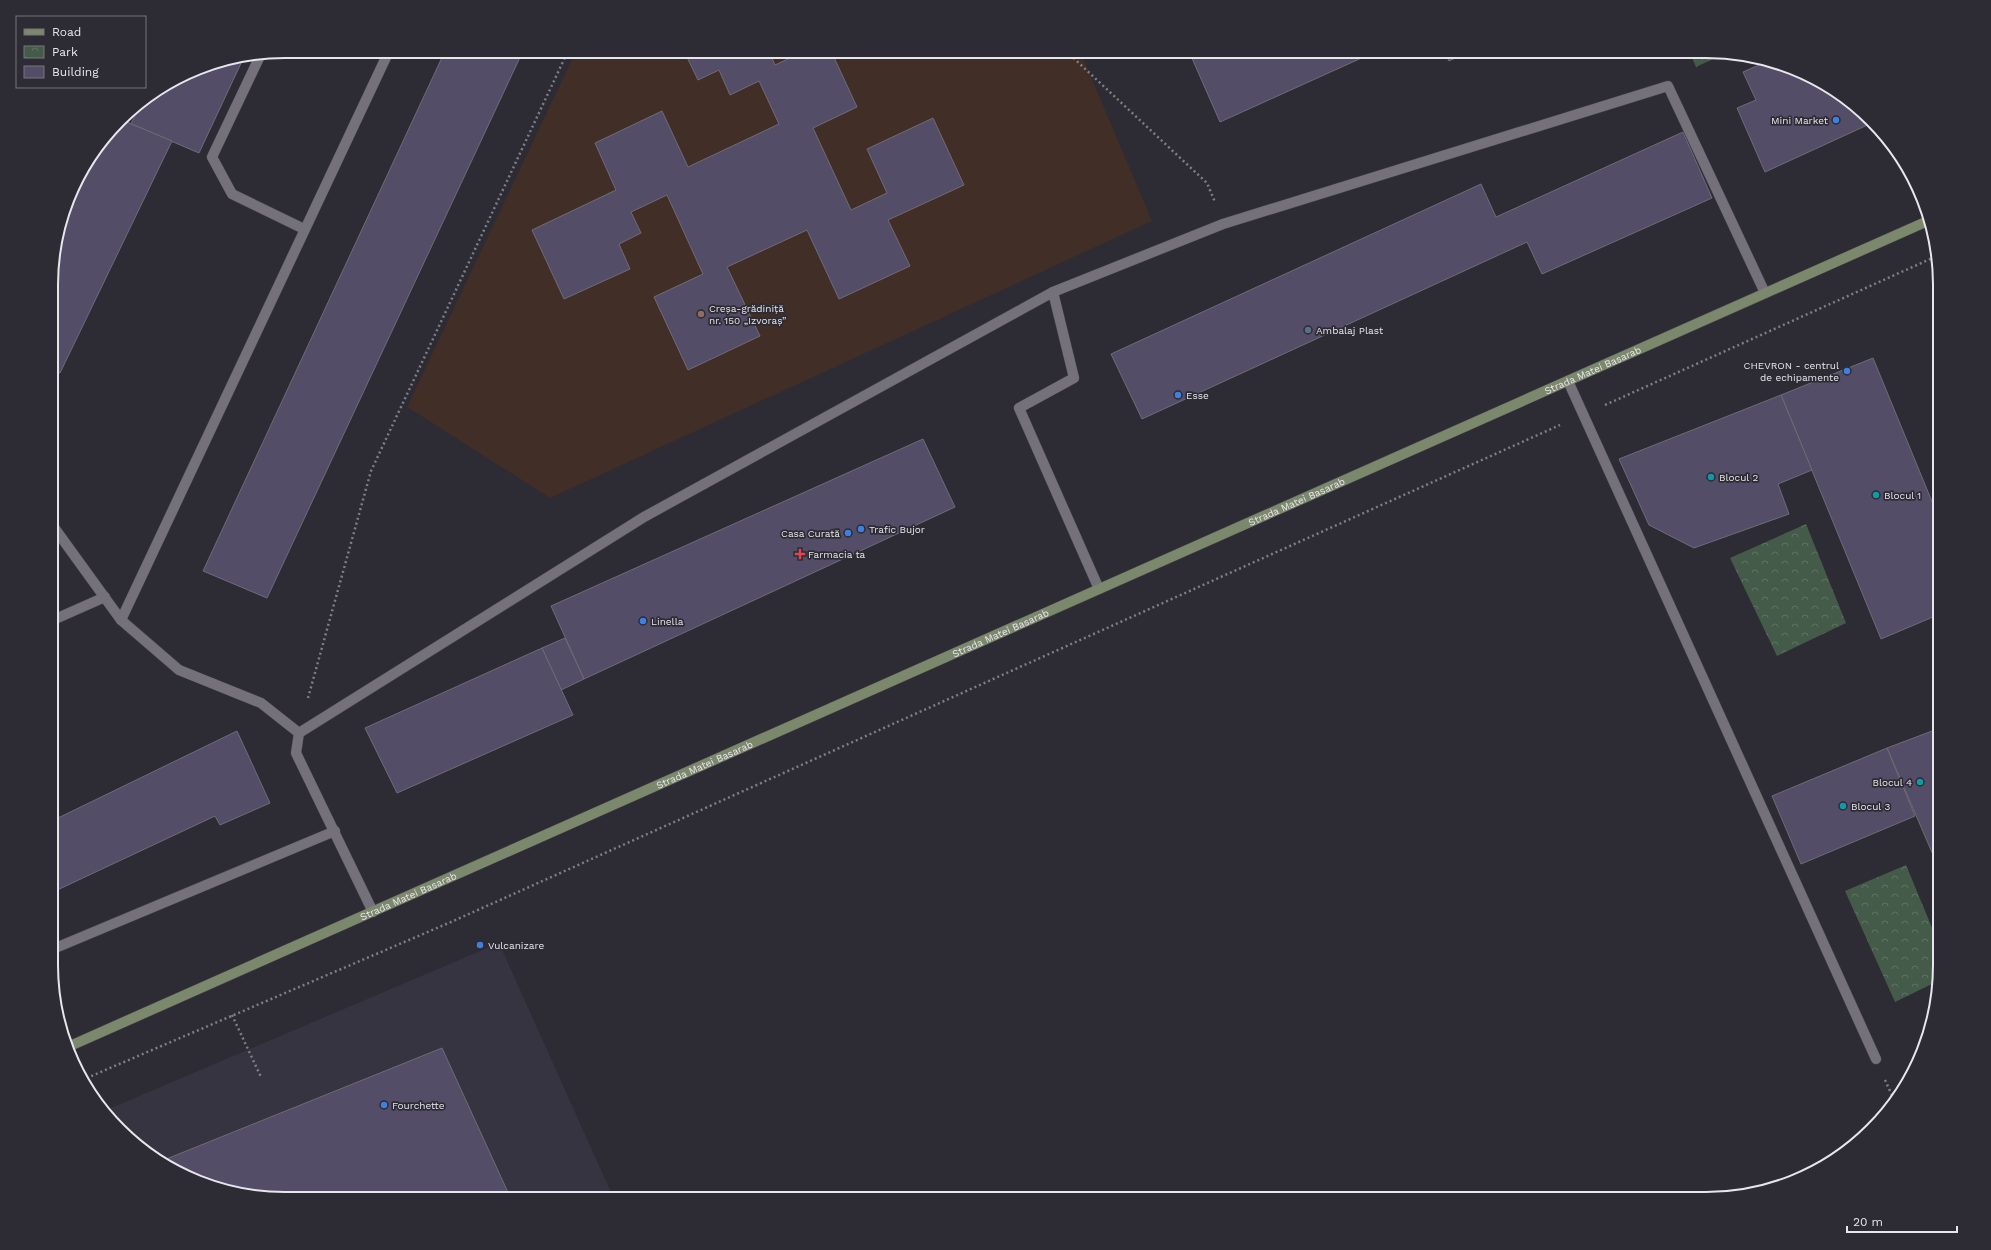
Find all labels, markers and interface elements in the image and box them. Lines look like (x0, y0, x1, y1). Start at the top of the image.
legend (16, 16, 146, 88)
text: Road (52, 25, 81, 39)
text: Park (52, 45, 78, 59)
text: Building (52, 65, 99, 79)
place label: Mini Market (1771, 115, 1829, 126)
marker: Mini Market (1831, 115, 1841, 125)
place label: Creșa-grădiniță nr. 150 „Izvoraș” (709, 303, 787, 326)
marker: Creșa-grădiniță nr. 150 „Izvoraș” (696, 309, 706, 319)
marker: Ambalaj Plast (1303, 325, 1313, 335)
place label: Ambalaj Plast (1316, 325, 1384, 336)
street label: Strada Matei Basarab (1543, 344, 1643, 396)
place label: CHEVRON - centrul de echipamente (1744, 360, 1839, 383)
marker: CHEVRON - centrul de echipamente (1842, 366, 1852, 376)
marker: Esse (1173, 390, 1183, 400)
place label: Esse (1186, 390, 1209, 401)
marker: Blocul 2 (1706, 472, 1716, 482)
place label: Blocul 2 (1719, 472, 1758, 483)
street label: Strada Matei Basarab (1247, 475, 1346, 528)
marker: Blocul 1 (1871, 490, 1881, 500)
place label: Blocul 1 (1884, 490, 1921, 501)
marker: Trafic Bujor (856, 524, 866, 534)
place label: Trafic Bujor (869, 524, 925, 535)
place label: Casa Curată (781, 528, 840, 539)
marker: Casa Curată (843, 528, 853, 538)
marker: Farmacia ta (795, 549, 805, 559)
place label: Farmacia ta (808, 549, 866, 560)
street label: Strada Matei Basarab (950, 607, 1050, 659)
marker: Linella (638, 616, 648, 626)
place label: Linella (651, 616, 684, 627)
street label: Strada Matei Basarab (654, 738, 754, 791)
place label: Blocul 4 (1872, 777, 1912, 788)
marker: Blocul 4 (1915, 777, 1925, 787)
marker: Blocul 3 (1838, 801, 1848, 811)
place label: Blocul 3 (1851, 801, 1890, 812)
street label: Strada Matei Basarab (358, 870, 458, 922)
marker: Vulcanizare (475, 940, 485, 950)
place label: Vulcanizare (488, 940, 544, 951)
marker: Fourchette (379, 1100, 389, 1110)
place label: Fourchette (392, 1100, 445, 1111)
scale bar (1847, 1208, 1957, 1234)
text: 20 m (1853, 1215, 1883, 1229)

